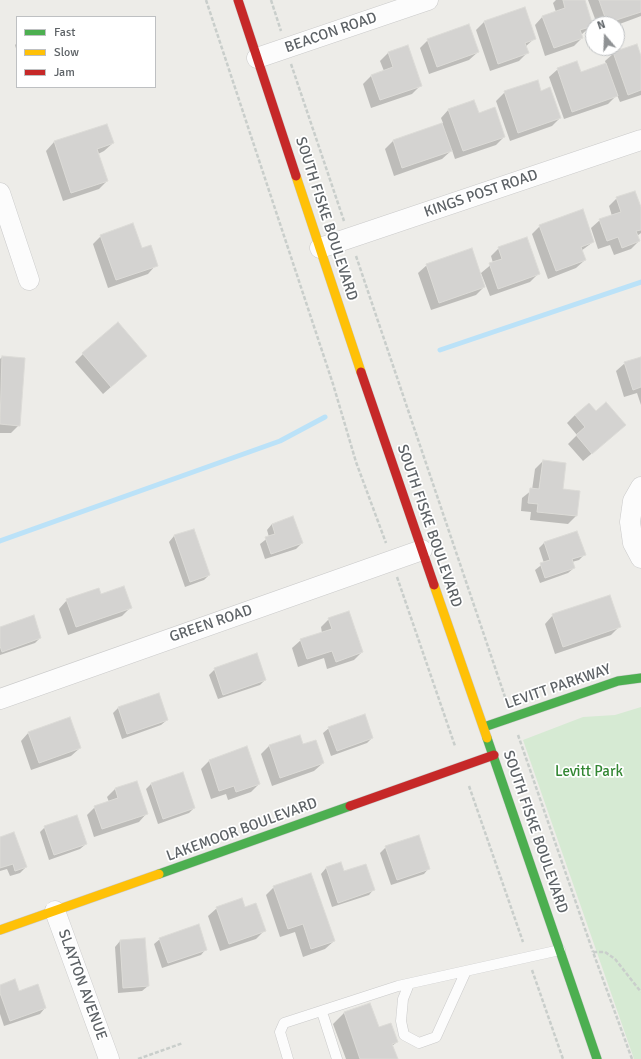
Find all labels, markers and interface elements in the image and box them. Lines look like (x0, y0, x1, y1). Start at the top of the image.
street label: BEACON ROAD (283, 9, 379, 57)
legend (16, 16, 156, 88)
north arrow (585, 16, 625, 56)
text: N (596, 18, 607, 33)
text: Fast (54, 25, 75, 40)
text: Slow (54, 45, 79, 60)
text: Jam (54, 65, 75, 80)
street label: SOUTH FISKE BOULEVARD (291, 135, 361, 303)
street label: KINGS POST ROAD (422, 166, 540, 222)
street label: SOUTH FISKE BOULEVARD (393, 442, 465, 610)
street label: GREEN ROAD (167, 601, 255, 647)
street label: LEVITT PARKWAY (503, 660, 613, 714)
street label: SOUTH FISKE BOULEVARD (499, 748, 571, 916)
park label: Levitt Park (555, 763, 623, 781)
street label: LAKEMOOR BOULEVARD (164, 794, 320, 866)
street label: SLAYTON AVENUE (54, 927, 110, 1043)

